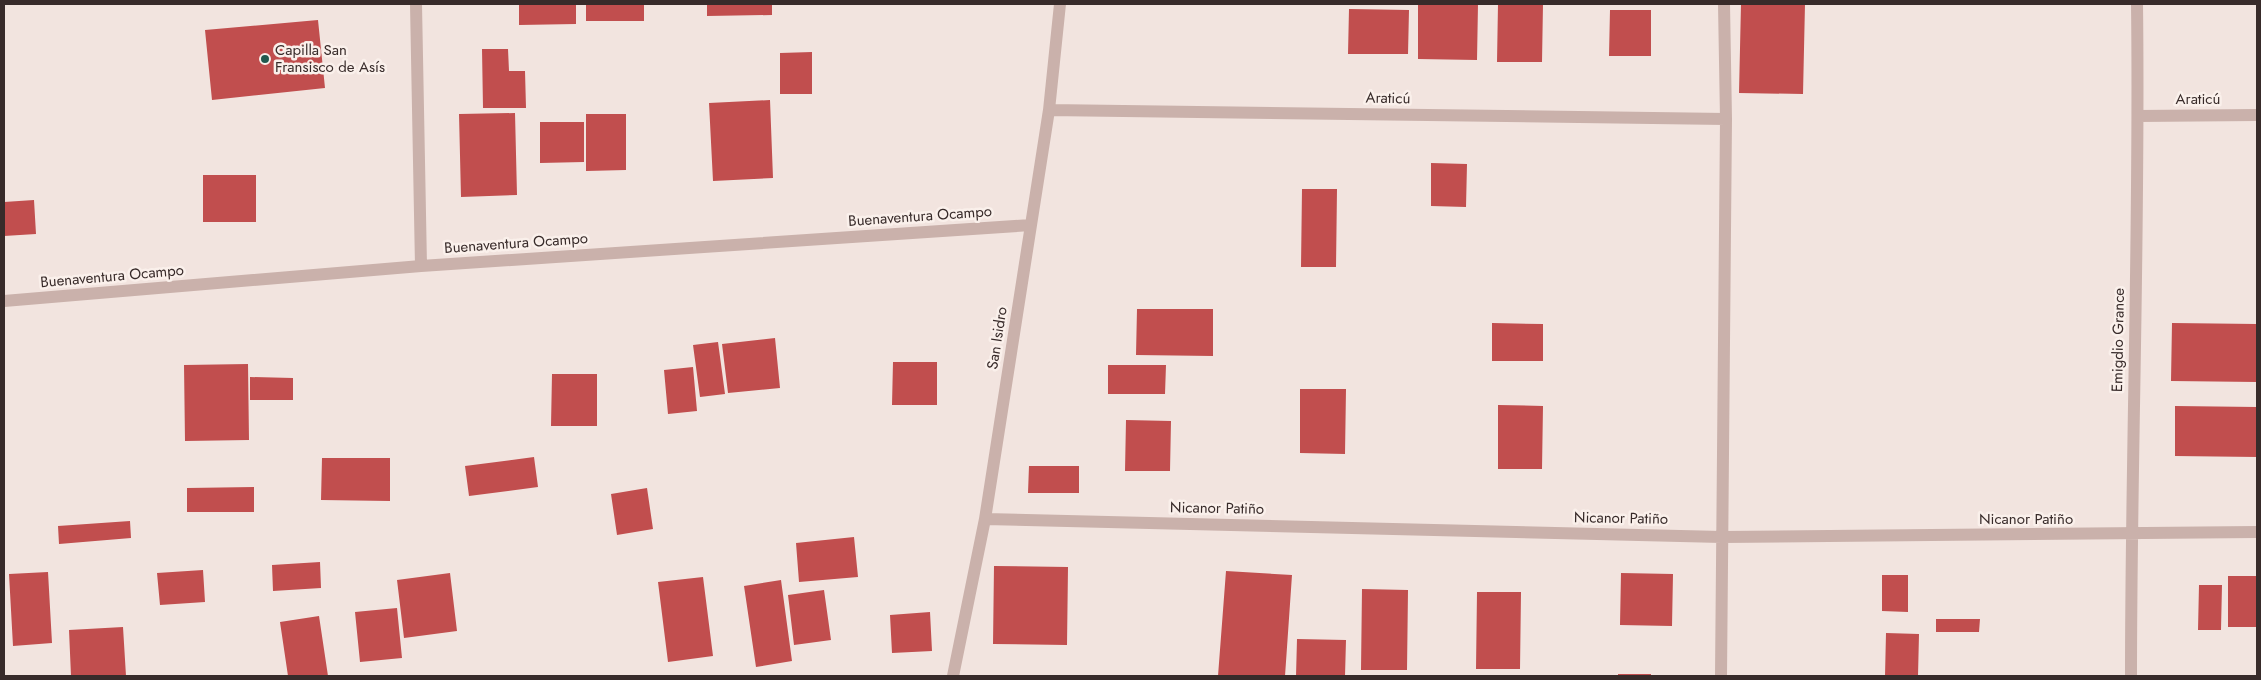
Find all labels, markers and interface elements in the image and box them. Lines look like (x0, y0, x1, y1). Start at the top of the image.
place label: Capilla San Fransisco de Asís (275, 39, 385, 78)
marker: Capilla San Fransisco de Asís (259, 53, 271, 65)
street label: Araticú (1365, 87, 1411, 109)
street label: Araticú (2176, 88, 2220, 110)
street label: Buenaventura Ocampo (847, 200, 993, 232)
street label: Buenaventura Ocampo (443, 227, 589, 259)
street label: Buenaventura Ocampo (39, 259, 185, 293)
street label: Emigdio Grance (2106, 287, 2130, 392)
street label: San Isidro (981, 305, 1013, 371)
street label: Nicanor Patiño (1170, 496, 1264, 520)
street label: Nicanor Patiño (1574, 506, 1668, 530)
street label: Nicanor Patiño (1979, 508, 2073, 530)

